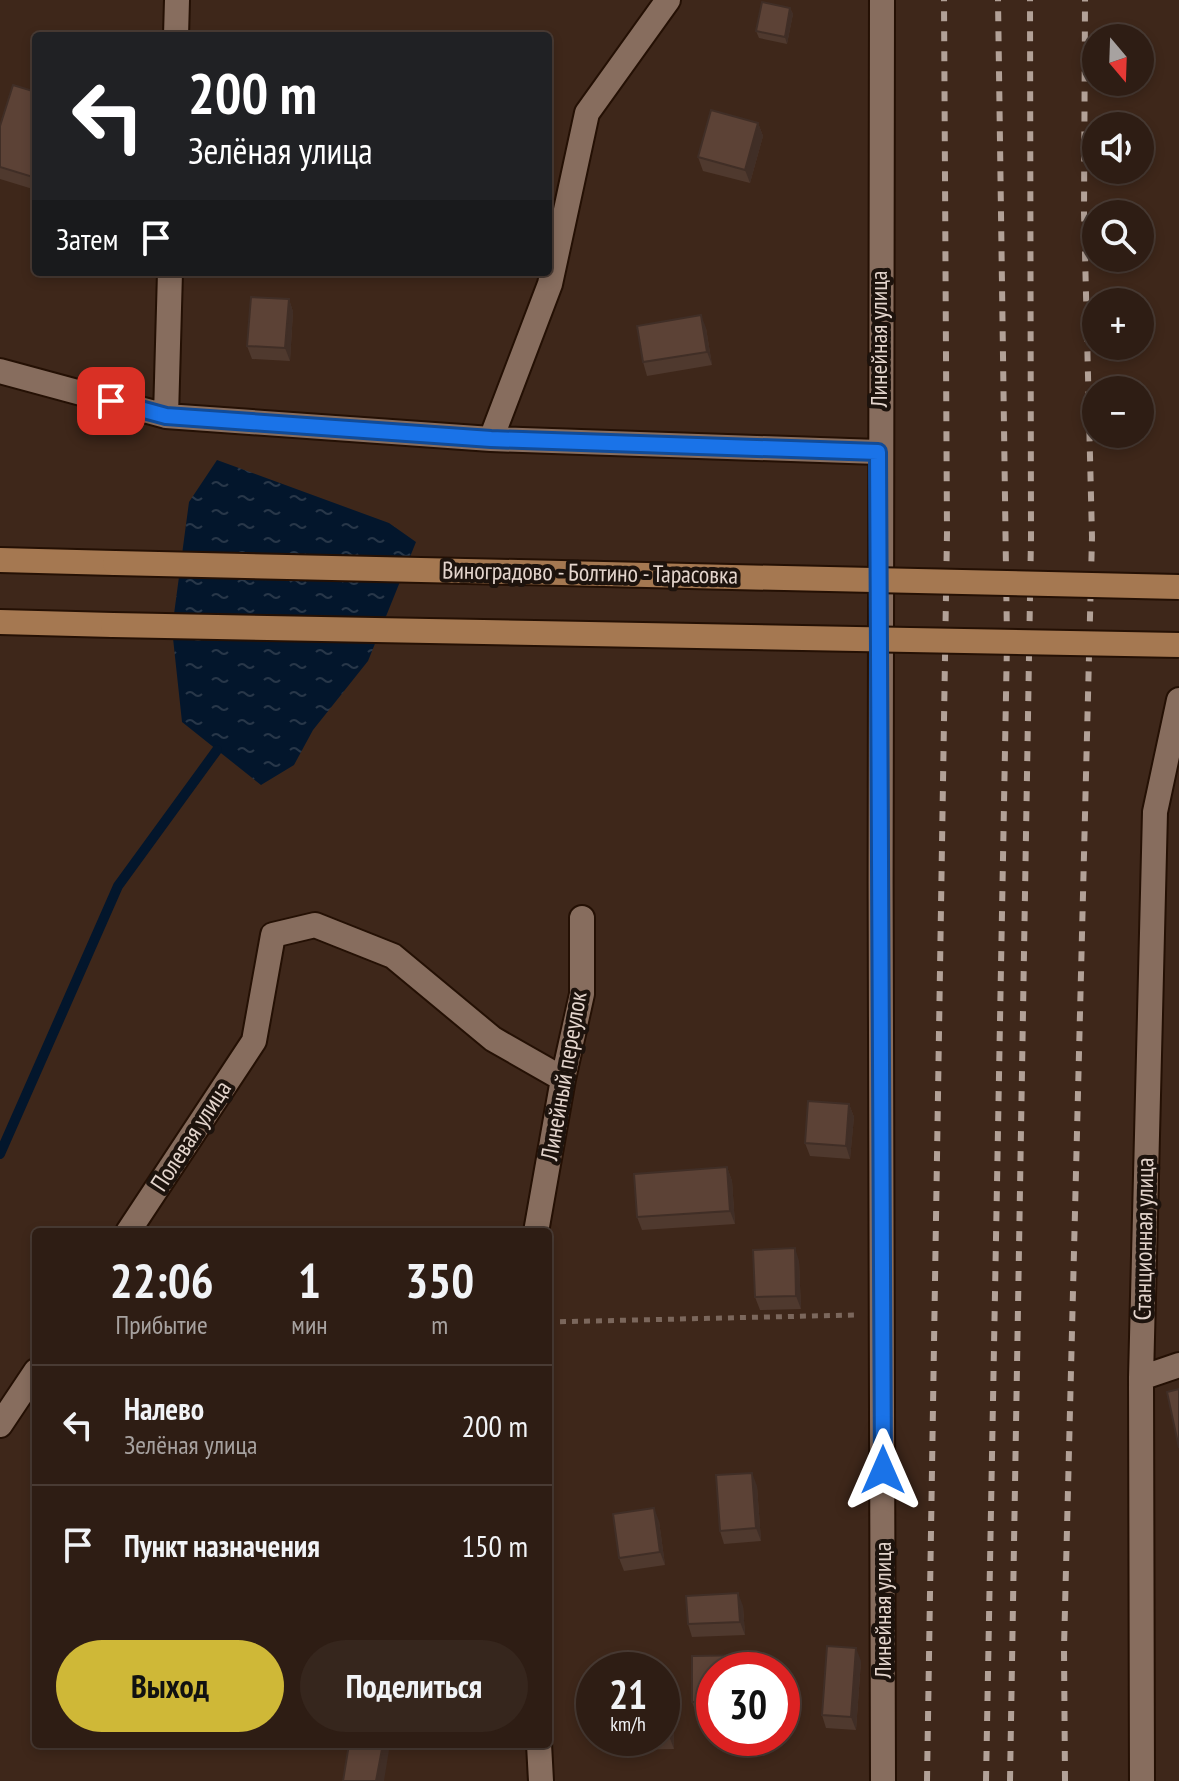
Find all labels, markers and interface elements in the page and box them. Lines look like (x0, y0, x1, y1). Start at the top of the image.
north arrow (1082, 24, 1154, 96)
map controls (1082, 24, 1154, 448)
text: 200 m (188, 57, 317, 129)
icon: left (56, 64, 160, 168)
button: sound (1082, 112, 1154, 184)
text: Зелёная улица (188, 127, 373, 174)
button: search (1082, 200, 1154, 272)
icon: arrive (134, 216, 178, 260)
text: Затем (56, 219, 118, 258)
street label: Линейная улица (863, 271, 894, 408)
button: + (1082, 288, 1154, 360)
pin (77, 367, 145, 435)
button: − (1082, 376, 1154, 448)
icon: arrive (89, 379, 133, 423)
street label: Виноградово - Болтино - Тарасовка (442, 554, 738, 591)
street label: Линейный переулок (533, 988, 594, 1164)
street label: Полевая улица (143, 1075, 238, 1197)
street label: Станционная улица (1127, 1157, 1160, 1321)
text: 22:06 (110, 1249, 214, 1311)
text: 1 (298, 1249, 321, 1311)
text: 350 (405, 1249, 474, 1311)
text: Прибытие (116, 1308, 208, 1341)
text: мин (291, 1308, 328, 1341)
text: m (431, 1308, 448, 1341)
text: Налево (124, 1389, 204, 1428)
icon: left (56, 1403, 100, 1447)
text: 200 m (462, 1406, 528, 1445)
text: Зелёная улица (124, 1428, 257, 1461)
position arrow (841, 1428, 925, 1512)
icon: arrive (56, 1523, 100, 1567)
text: Пункт назначения (124, 1526, 320, 1565)
text: 150 m (462, 1526, 528, 1565)
street label: Линейная улица (867, 1542, 898, 1679)
button: Выход (56, 1640, 284, 1732)
button: Поделиться (300, 1640, 528, 1732)
speed limit sign: 30 (696, 1652, 800, 1756)
text: 21 (609, 1668, 647, 1720)
text: km/h (610, 1711, 646, 1737)

